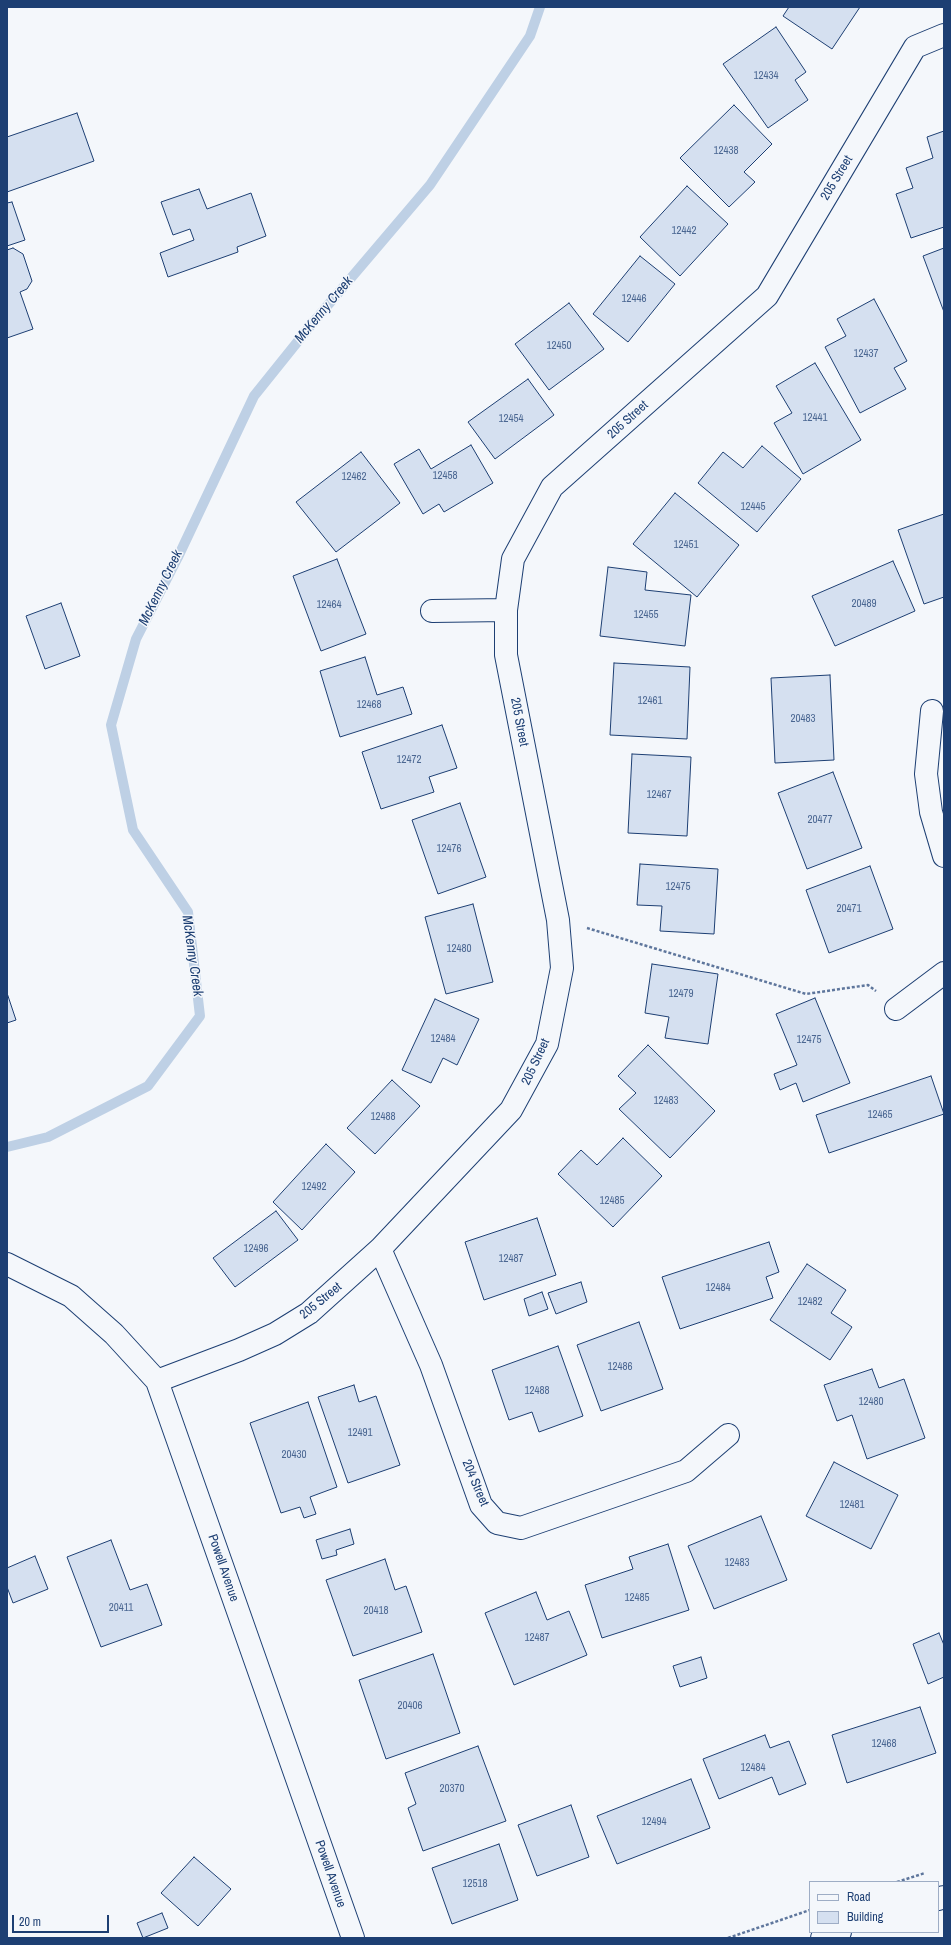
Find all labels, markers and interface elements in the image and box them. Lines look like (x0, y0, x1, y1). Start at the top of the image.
house number: 12434 (753, 69, 779, 83)
house number: 12438 (713, 144, 739, 158)
street label: 205 Street (818, 153, 856, 203)
house number: 12442 (671, 224, 697, 238)
water label: McKenny Creek (291, 273, 357, 347)
house number: 12446 (621, 292, 647, 306)
house number: 12450 (546, 339, 572, 353)
house number: 12437 (853, 347, 879, 361)
street label: 205 Street (605, 398, 651, 442)
house number: 12441 (802, 411, 828, 425)
house number: 12454 (498, 412, 524, 426)
house number: 12458 (432, 469, 458, 483)
house number: 12462 (341, 470, 367, 484)
house number: 12445 (740, 500, 766, 514)
house number: 12451 (673, 538, 699, 552)
water label: McKenny Creek (136, 548, 186, 628)
house number: 20489 (851, 597, 877, 611)
house number: 12464 (316, 598, 342, 612)
house number: 12455 (633, 608, 659, 622)
house number: 12461 (637, 694, 663, 708)
street label: 205 Street (507, 696, 531, 748)
house number: 12468 (356, 698, 382, 712)
house number: 20483 (790, 712, 816, 726)
house number: 12472 (396, 753, 422, 767)
house number: 12467 (646, 788, 672, 802)
house number: 20477 (807, 813, 833, 827)
house number: 12476 (436, 842, 462, 856)
house number: 12475 (665, 880, 691, 894)
house number: 20471 (836, 902, 862, 916)
water label: McKenny Creek (178, 914, 206, 998)
house number: 12480 (446, 942, 472, 956)
house number: 12479 (668, 987, 694, 1001)
house number: 12484 (430, 1032, 456, 1046)
house number: 12475 (796, 1033, 822, 1047)
street label: 205 Street (519, 1036, 553, 1088)
house number: 12483 (653, 1094, 679, 1108)
house number: 12465 (867, 1108, 893, 1122)
house number: 12488 (370, 1110, 396, 1124)
house number: 12492 (301, 1180, 327, 1194)
house number: 12485 (599, 1194, 625, 1208)
house number: 12496 (243, 1242, 269, 1256)
house number: 12487 (498, 1252, 524, 1266)
street label: 205 Street (297, 1279, 345, 1323)
house number: 12484 (705, 1281, 731, 1295)
house number: 12482 (797, 1295, 823, 1309)
house number: 12486 (607, 1360, 633, 1374)
house number: 12488 (524, 1384, 550, 1398)
house number: 12480 (858, 1395, 884, 1409)
house number: 12491 (347, 1426, 373, 1440)
house number: 20430 (281, 1448, 307, 1462)
street label: 204 Street (458, 1457, 492, 1509)
house number: 12481 (839, 1498, 865, 1512)
street label: Powell Avenue (204, 1532, 242, 1604)
house number: 12483 (724, 1556, 750, 1570)
house number: 12485 (624, 1591, 650, 1605)
house number: 20411 (109, 1601, 133, 1615)
house number: 20418 (363, 1604, 389, 1618)
house number: 12487 (524, 1631, 550, 1645)
house number: 20406 (397, 1699, 423, 1713)
house number: 12468 (871, 1737, 897, 1751)
house number: 12484 (740, 1761, 766, 1775)
house number: 20370 (439, 1782, 465, 1796)
house number: 12494 (641, 1815, 667, 1829)
street label: Powell Avenue (311, 1838, 349, 1910)
house number: 12518 (462, 1877, 488, 1891)
legend (809, 1881, 939, 1933)
text: Road (847, 1889, 871, 1905)
scale bar (14, 1907, 111, 1933)
text: Building (847, 1909, 883, 1925)
text: 20 m (19, 1914, 41, 1930)

